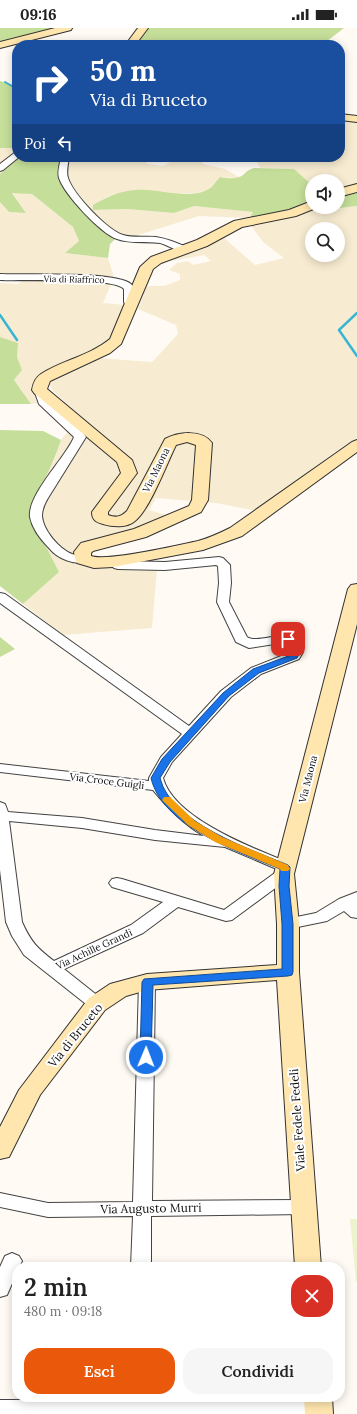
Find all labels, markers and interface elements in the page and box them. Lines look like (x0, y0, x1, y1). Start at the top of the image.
text: 09:16 (20, 5, 57, 24)
text: 50 m (90, 53, 156, 89)
icon: right (24, 56, 76, 108)
text: Via di Bruceto (90, 88, 207, 111)
icon: left (54, 132, 76, 154)
text: Poi (24, 134, 46, 153)
map controls (305, 174, 345, 262)
button: sound (305, 174, 345, 214)
button: search (305, 222, 345, 262)
street label: Via di Riaffrico (42, 273, 105, 285)
street label: Via Maona (139, 445, 172, 496)
pin (271, 622, 305, 656)
icon: arrive (277, 628, 299, 650)
street label: Via Maona (296, 754, 320, 805)
street label: Via Croce Guigli (68, 770, 145, 792)
street label: Via Achille Grandi (53, 926, 134, 973)
street label: Via di Bruceto (44, 1000, 105, 1071)
position arrow (125, 1036, 167, 1078)
street label: Viale Fedele Fedeli (286, 1068, 308, 1173)
street label: Via Augusto Murri (99, 1200, 202, 1216)
text: 2 min (24, 1272, 88, 1303)
button: close (291, 1275, 333, 1317)
text: 480 m · 09:18 (24, 1303, 102, 1320)
button: Esci (24, 1348, 175, 1394)
button: Condividi (183, 1348, 333, 1394)

